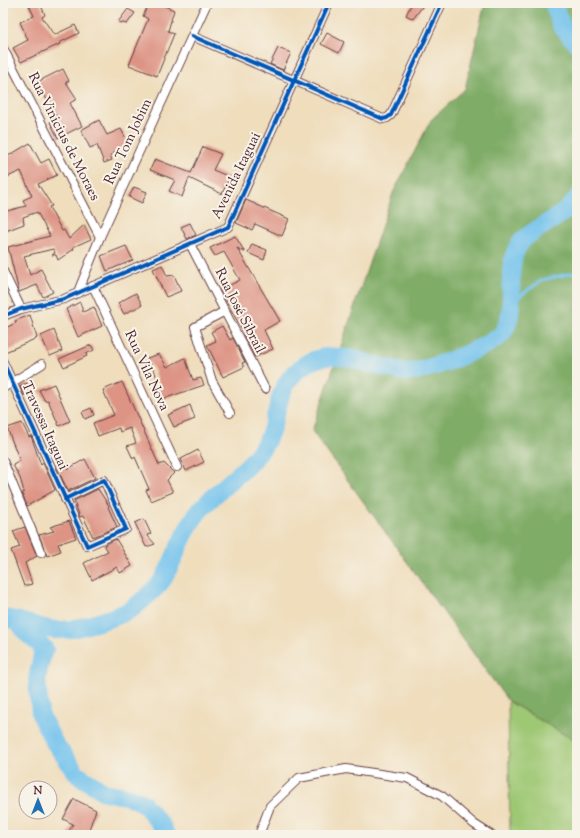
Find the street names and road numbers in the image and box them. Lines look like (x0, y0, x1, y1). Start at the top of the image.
street label: Rua Vinicius de Moraes (22, 69, 104, 205)
street label: Rua Tom Jobim (100, 95, 158, 188)
street label: Avenida Itaguai (207, 129, 267, 223)
street label: Rua José Sibrail (209, 265, 269, 357)
street label: Rua Vila Nova (119, 327, 174, 415)
street label: Travessa Itaguai (16, 379, 72, 473)

